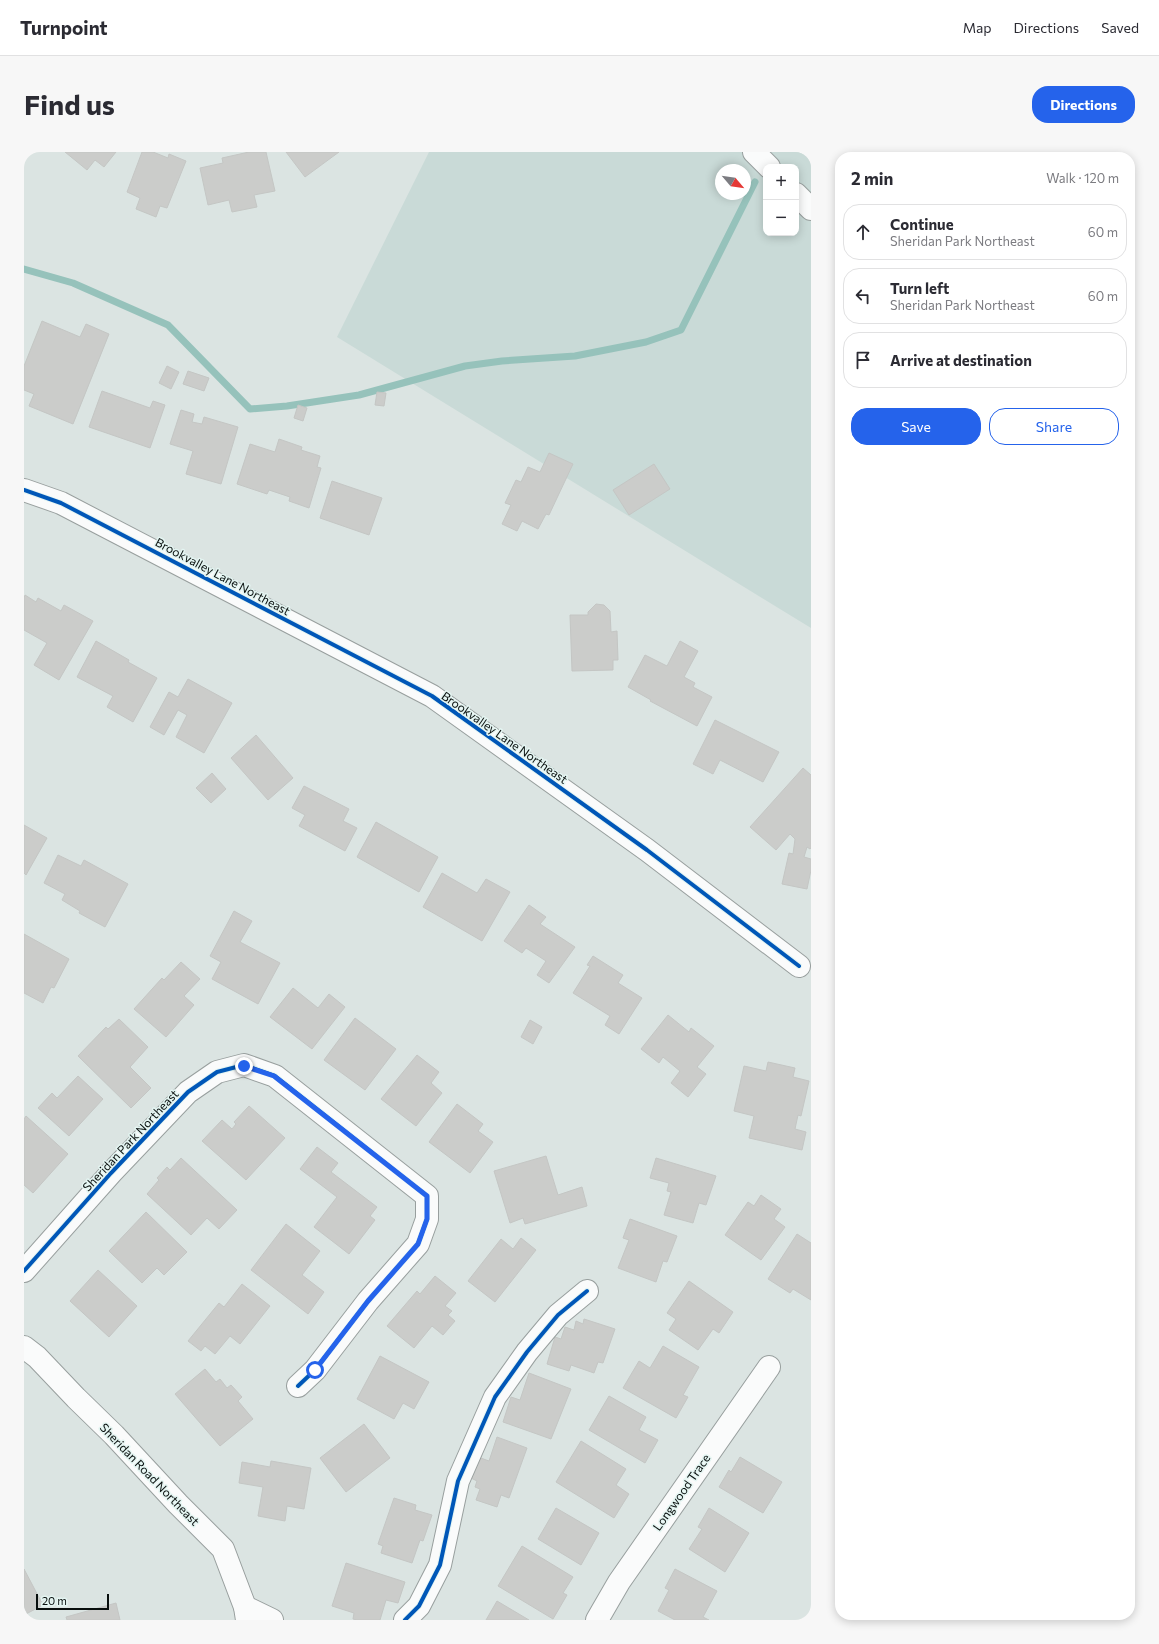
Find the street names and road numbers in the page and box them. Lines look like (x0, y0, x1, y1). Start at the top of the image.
street label: Brookvalley Lane Northeast (153, 534, 293, 618)
street label: Brookvalley Lane Northeast (439, 688, 571, 786)
street label: Sheridan Park Northeast (79, 1086, 181, 1194)
street label: Sheridan Road Northeast (98, 1420, 203, 1528)
street label: Longwood Trace (649, 1451, 713, 1533)

